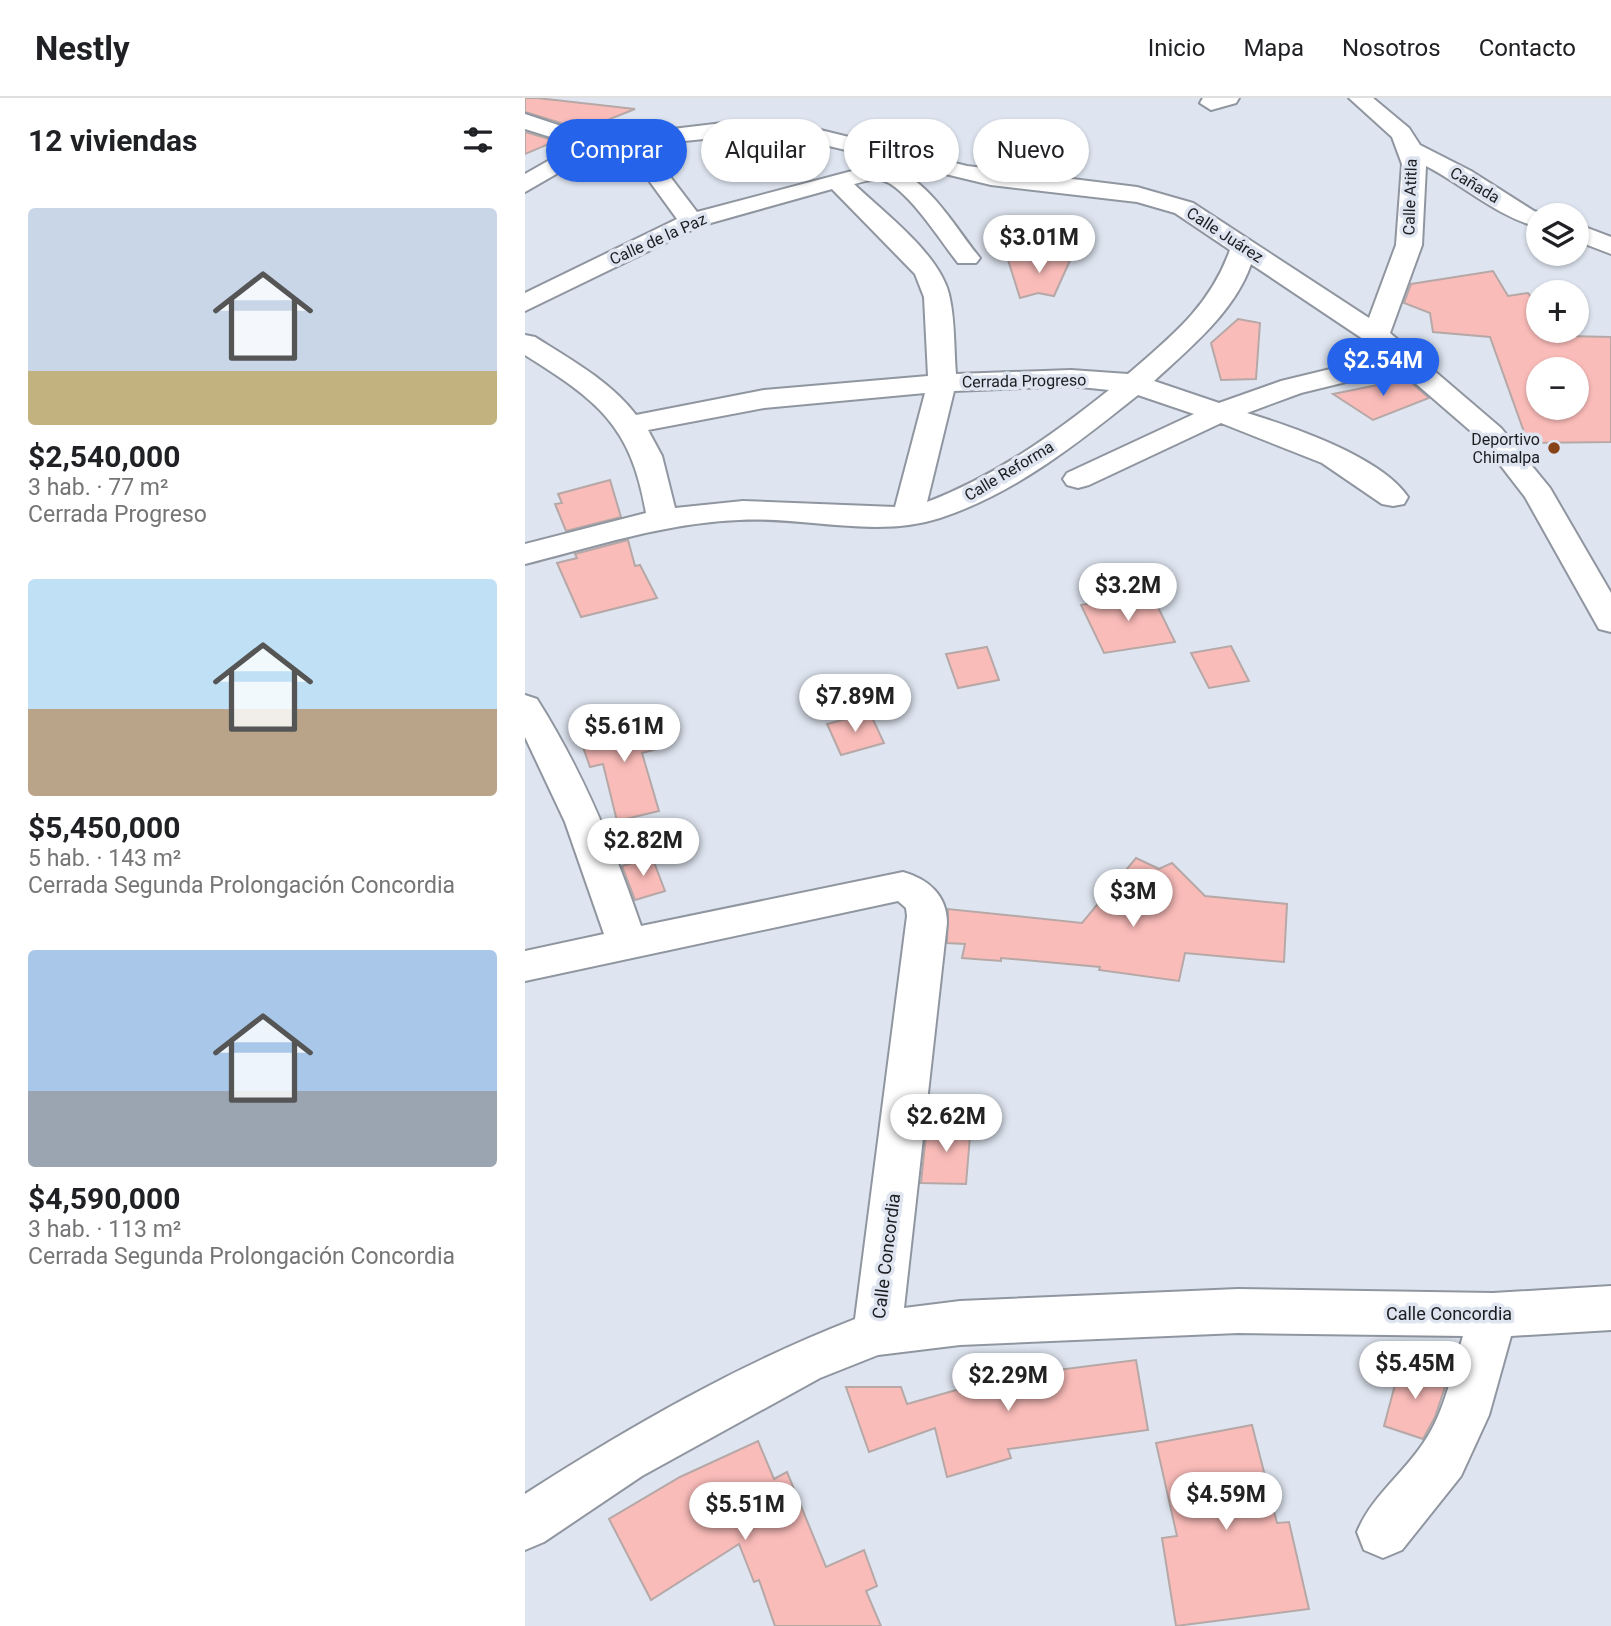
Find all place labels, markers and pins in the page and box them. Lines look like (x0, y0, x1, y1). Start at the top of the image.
pin: $3.01M (982, 216, 1096, 275)
pin: $2.54M (1326, 338, 1440, 398)
place label: Deportivo Chimalpa (1471, 430, 1540, 467)
marker: Deportivo Chimalpa (1546, 440, 1562, 456)
pin: $3.2M (1079, 564, 1177, 623)
pin: $7.89M (798, 674, 912, 734)
pin: $5.61M (567, 704, 681, 764)
pin: $2.82M (586, 818, 700, 878)
pin: $3M (1099, 870, 1167, 929)
pin: $2.62M (889, 1094, 1003, 1154)
pin: $5.45M (1358, 1342, 1472, 1401)
pin: $2.29M (951, 1354, 1065, 1413)
pin: $4.59M (1169, 1472, 1283, 1532)
pin: $5.51M (688, 1482, 802, 1542)

